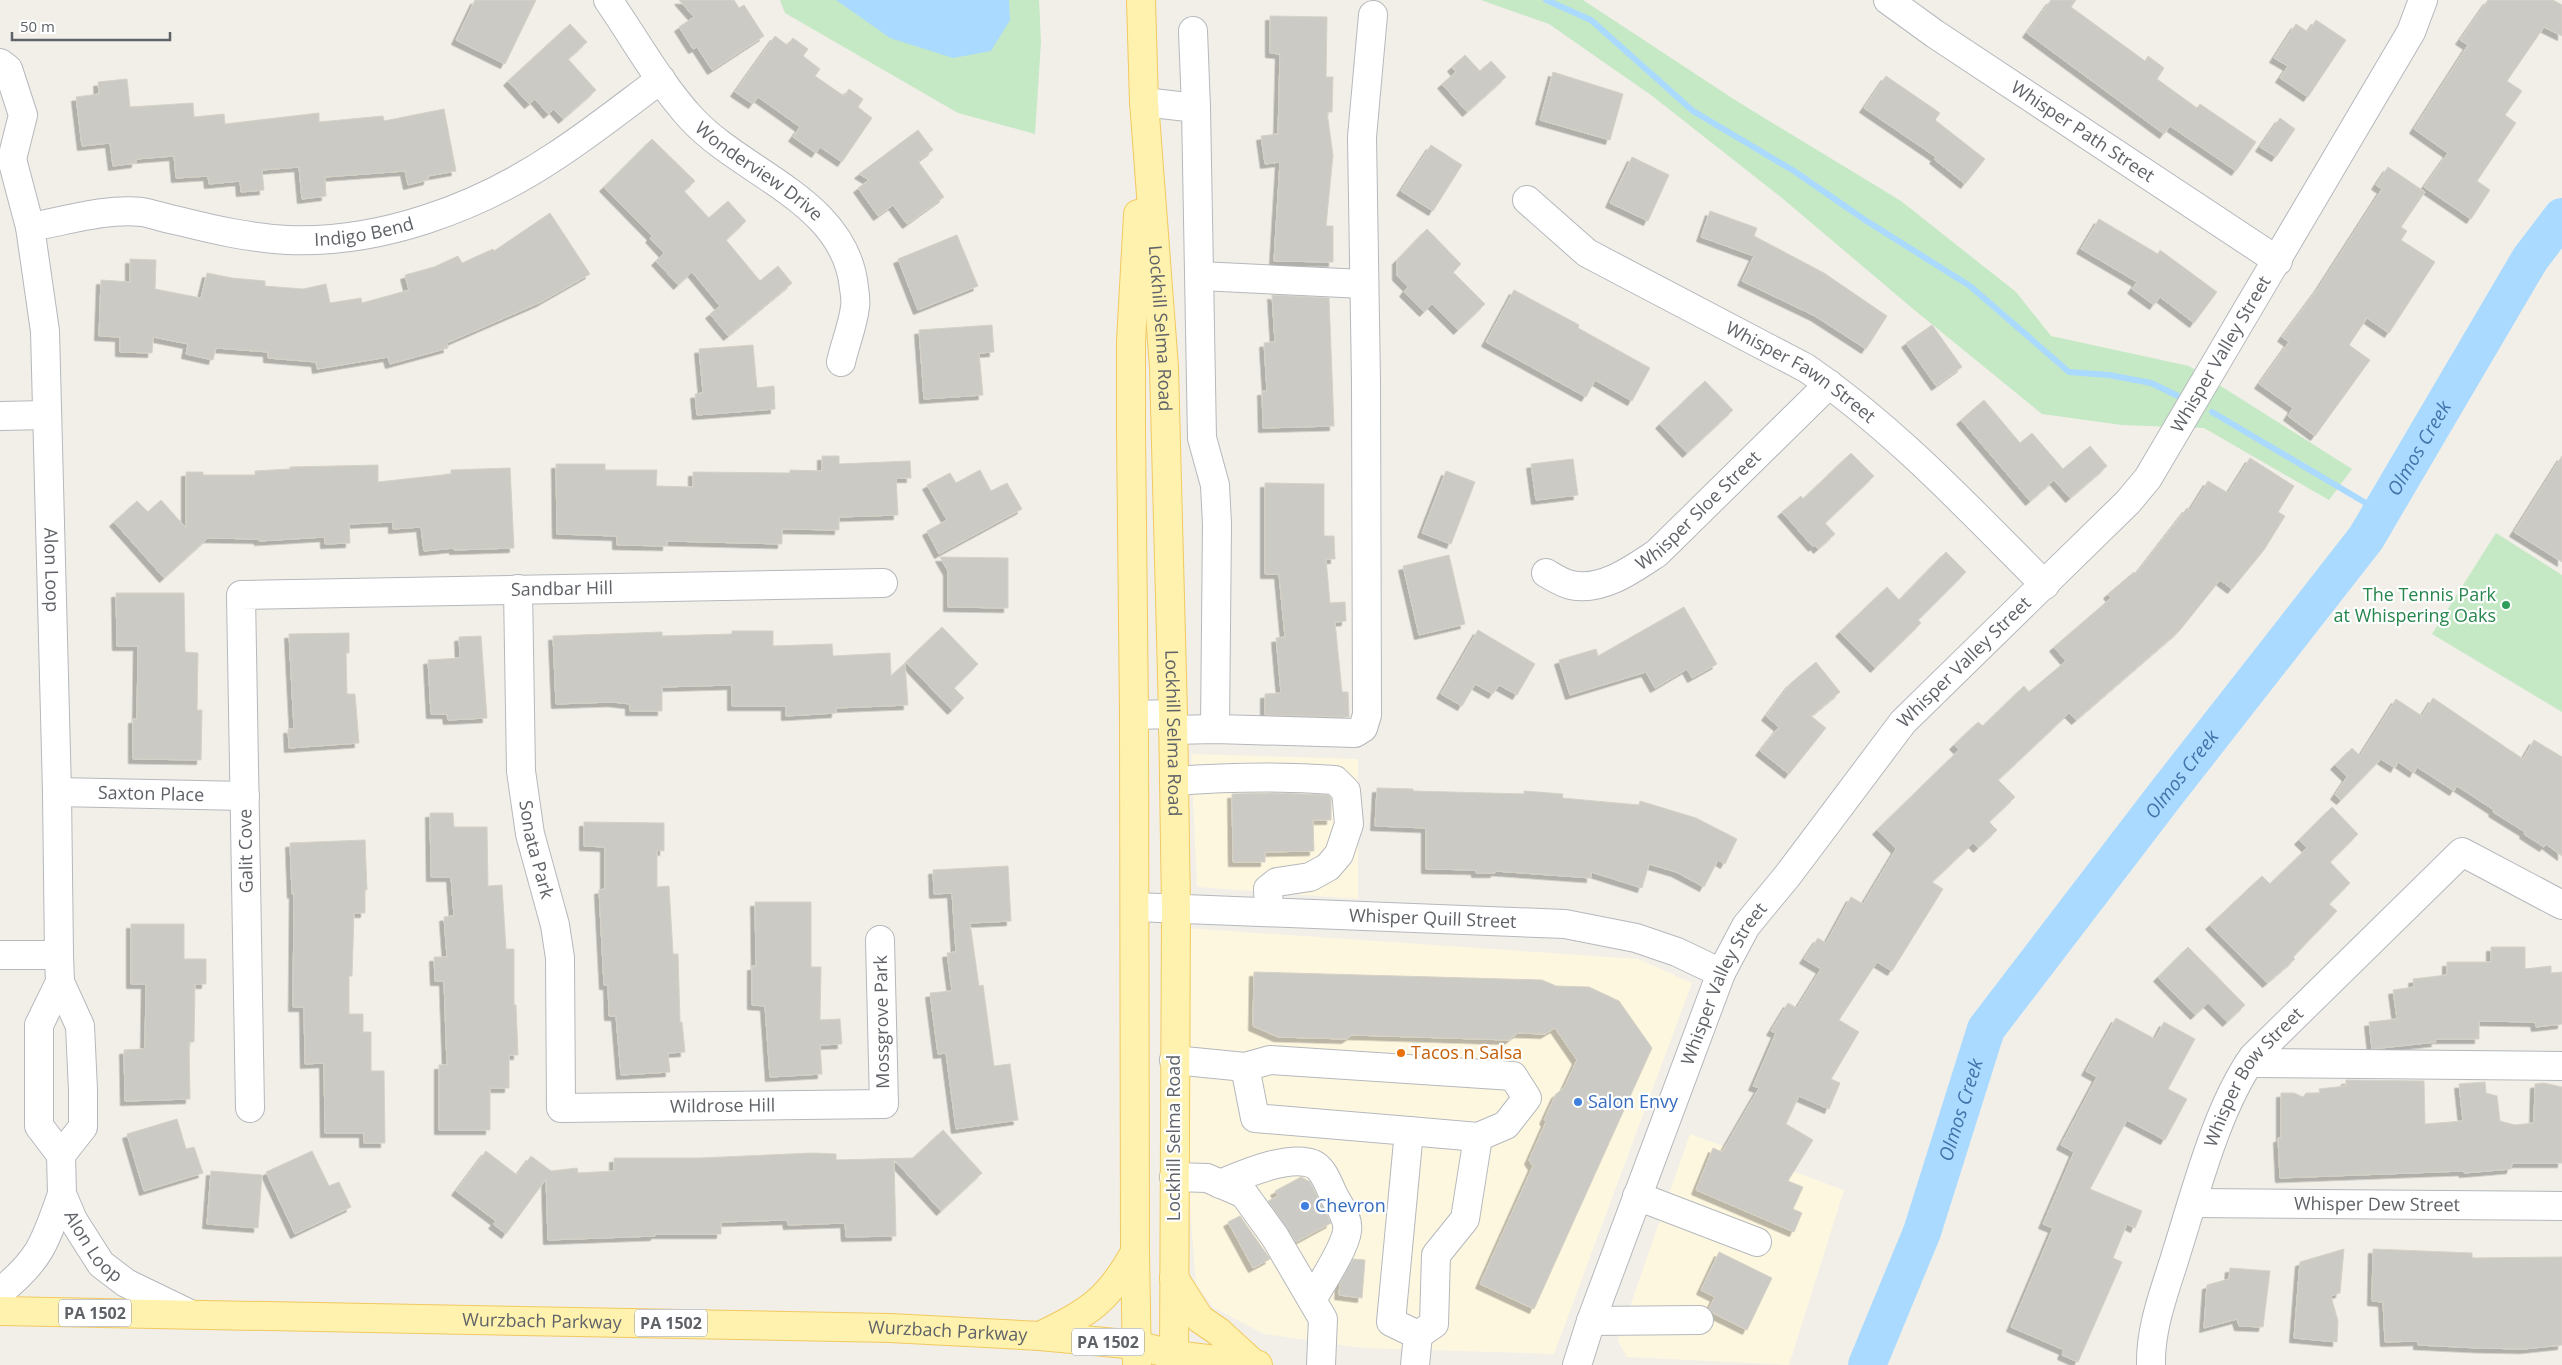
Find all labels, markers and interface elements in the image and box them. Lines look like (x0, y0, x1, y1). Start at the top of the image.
scale bar (12, 10, 170, 42)
text: 50 m (20, 16, 55, 36)
street label: Whisper Path Street (2007, 75, 2160, 187)
street label: Wonderview Drive (690, 116, 829, 226)
street label: Indigo Bend (314, 211, 416, 251)
street label: Lockhill Selma Road (1144, 244, 1178, 412)
street label: Whisper Valley Street (2165, 271, 2276, 436)
street label: Whisper Fawn Street (1722, 315, 1881, 428)
water label: Olmos Creek (2381, 395, 2457, 500)
street label: Whisper Sloe Street (1631, 445, 1765, 575)
street label: Alon Loop (39, 527, 65, 612)
street label: Sandbar Hill (511, 575, 613, 601)
place label: The Tennis Park at Whispering Oaks (2334, 582, 2497, 627)
street label: Whisper Valley Street (1892, 591, 2036, 732)
marker: The Tennis Park at Whispering Oaks (2500, 599, 2512, 611)
street label: Lockhill Selma Road (1160, 649, 1188, 817)
water label: Olmos Creek (2139, 724, 2225, 824)
street label: Saxton Place (98, 780, 204, 806)
street label: Sonata Park (514, 799, 560, 902)
street label: Galit Cove (232, 809, 258, 893)
street label: Whisper Valley Street (1675, 897, 1772, 1068)
street label: Whisper Quill Street (1349, 902, 1517, 933)
street label: Mossgrove Park (868, 955, 894, 1089)
street label: Whisper Bow Street (2198, 1001, 2308, 1150)
place label: Tacos n Salsa (1411, 1040, 1522, 1064)
marker: Tacos n Salsa (1395, 1047, 1407, 1059)
street label: Lockhill Selma Road (1161, 1055, 1185, 1221)
water label: Olmos Creek (1932, 1055, 1989, 1164)
place label: Salon Envy (1588, 1089, 1679, 1113)
street label: Wildrose Hill (670, 1092, 775, 1118)
marker: Salon Envy (1572, 1096, 1584, 1108)
street label: Whisper Dew Street (2294, 1191, 2460, 1216)
place label: Chevron (1315, 1193, 1386, 1217)
marker: Chevron (1299, 1200, 1311, 1212)
street label: Alon Loop (59, 1207, 128, 1287)
road number: PA 1502 (59, 1300, 131, 1326)
street label: Wurzbach Parkway (462, 1307, 623, 1334)
road number: PA 1502 (635, 1310, 707, 1336)
street label: Wurzbach Parkway (868, 1315, 1029, 1346)
road number: PA 1502 (1072, 1328, 1144, 1355)

